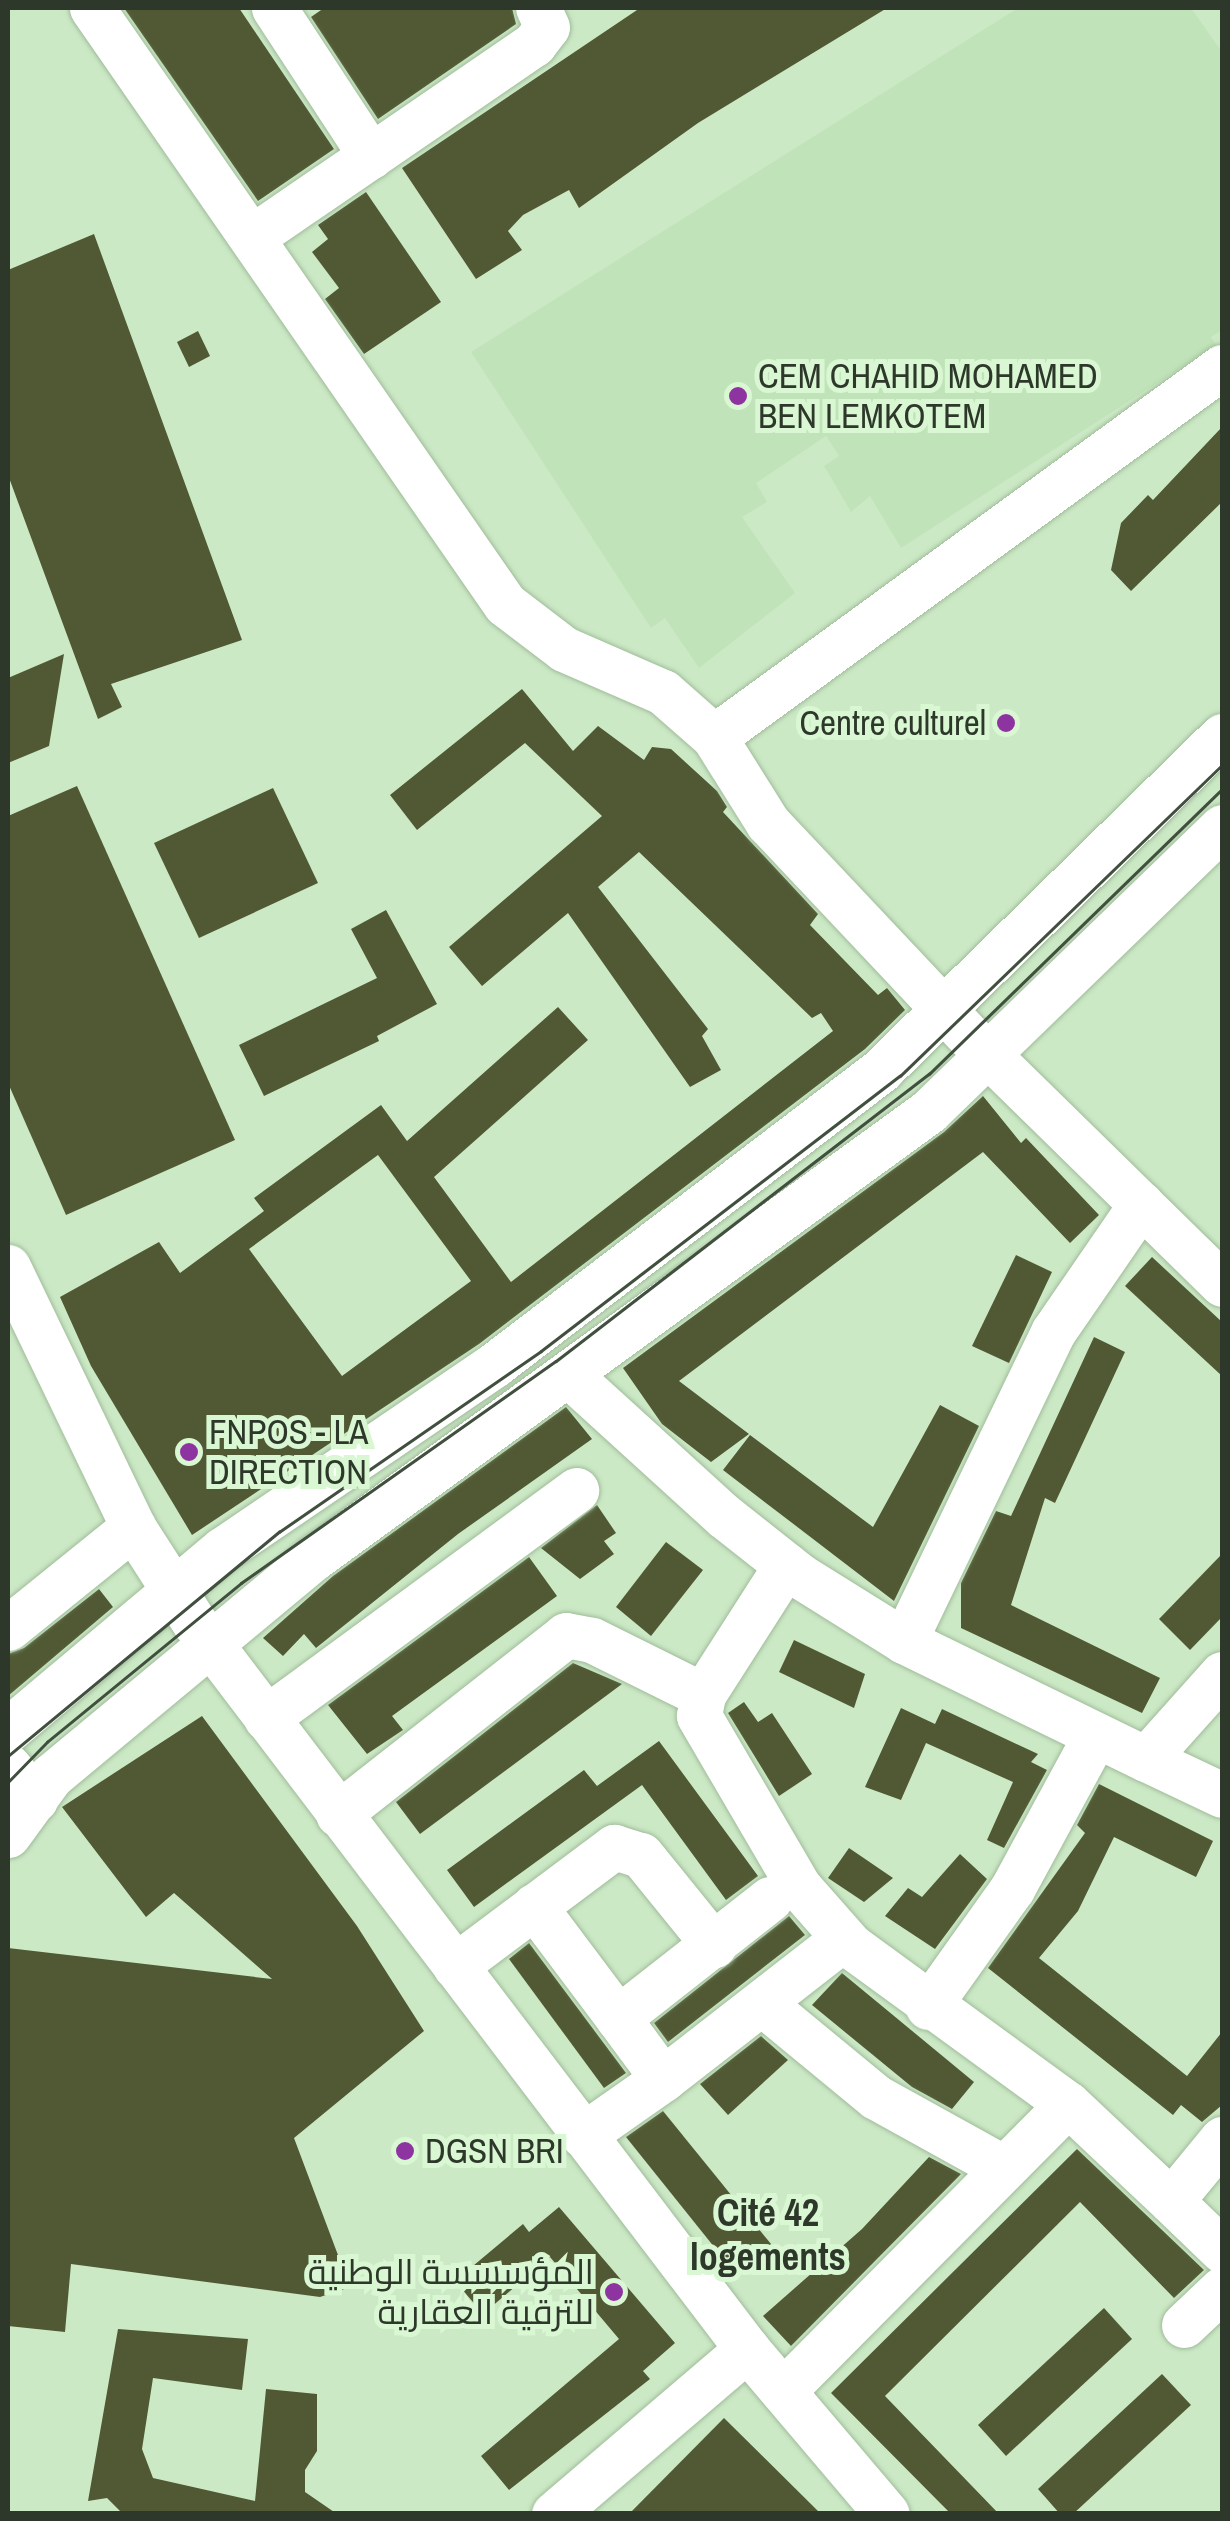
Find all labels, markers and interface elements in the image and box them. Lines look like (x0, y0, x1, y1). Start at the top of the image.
place label: CEM CHAHID MOHAMED BEN LEMKOTEM (758, 355, 1098, 437)
marker: CEM CHAHID MOHAMED BEN LEMKOTEM (727, 385, 749, 407)
place label: Centre culturel (799, 702, 986, 744)
marker: Centre culturel (995, 712, 1017, 734)
place label: FNPOS - LA DIRECTION (209, 1411, 368, 1493)
marker: FNPOS - LA DIRECTION (178, 1441, 200, 1463)
place label: DGSN BRI (425, 2130, 564, 2172)
marker: DGSN BRI (394, 2140, 416, 2162)
district label: Cité 42 logements (690, 2190, 846, 2280)
place label: المؤسسسة الوطنية للترقية العقارية (308, 2251, 594, 2333)
marker: المؤسسسة الوطنية للترقية العقارية (603, 2281, 625, 2303)

